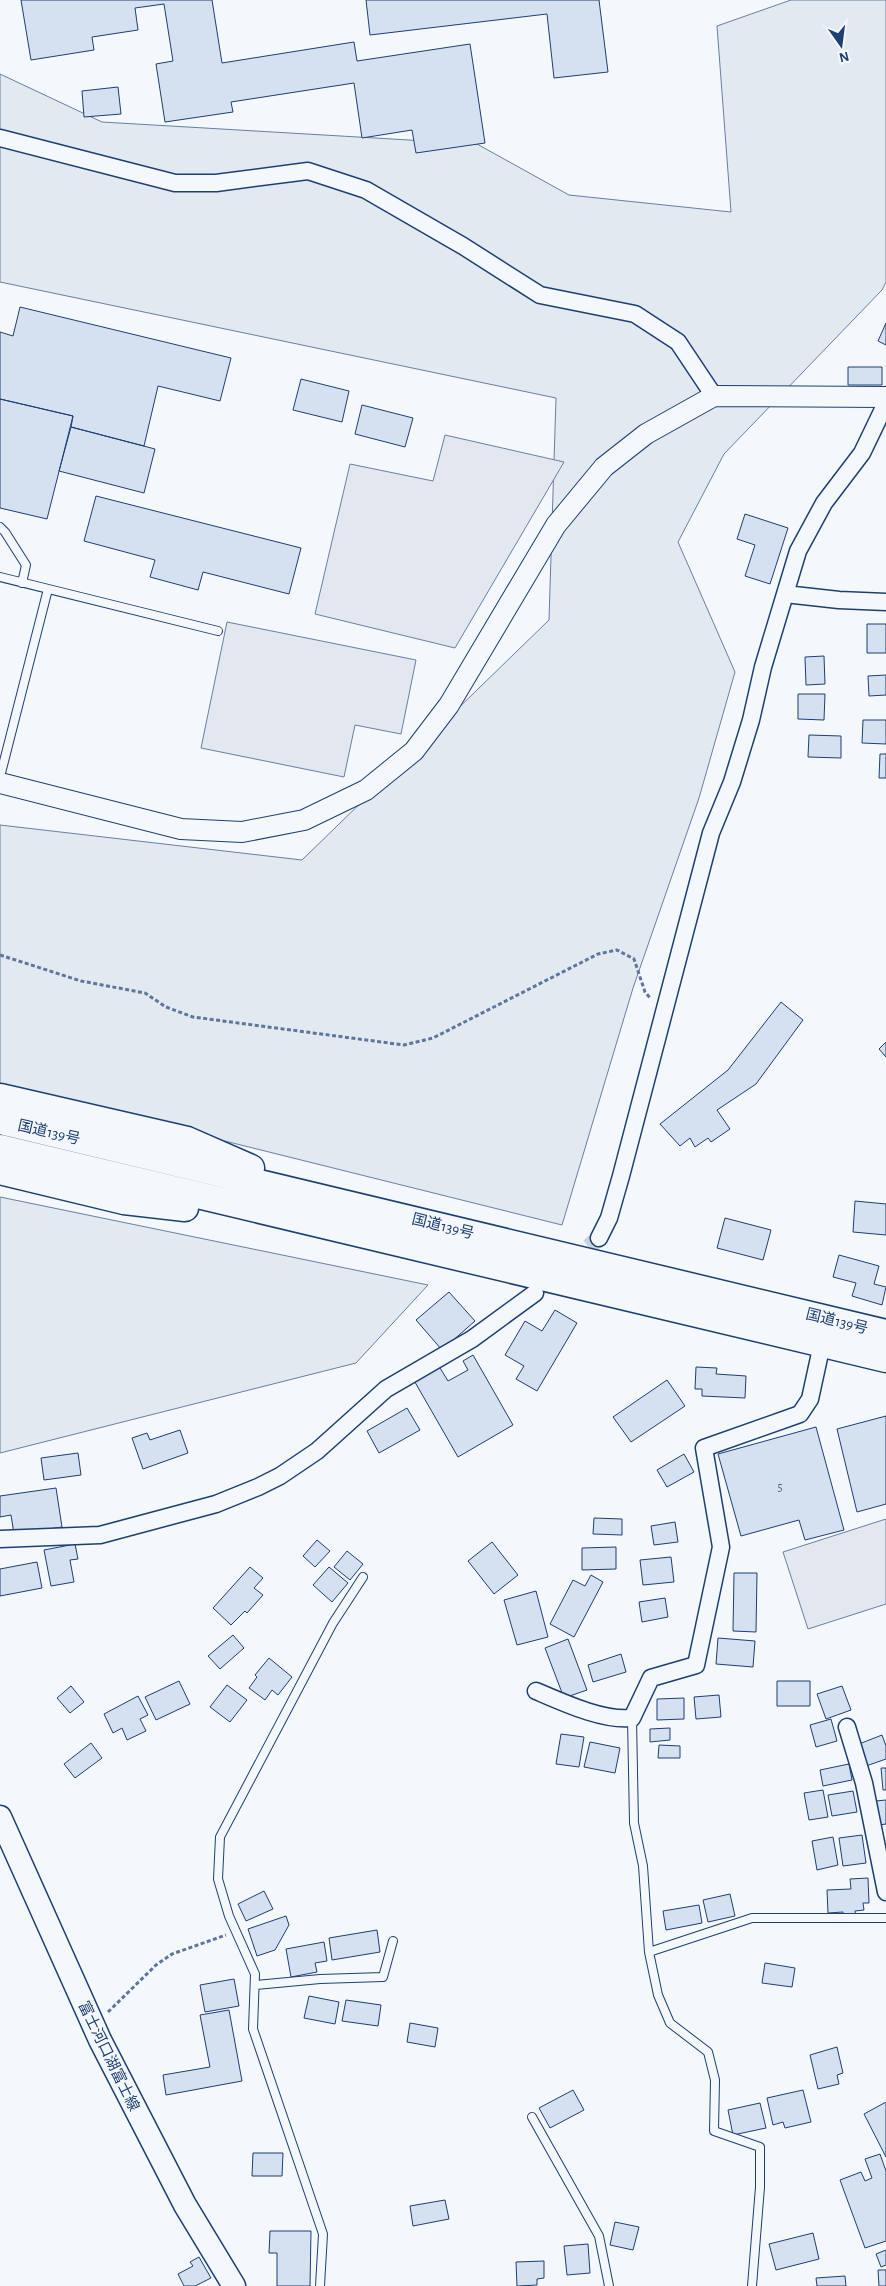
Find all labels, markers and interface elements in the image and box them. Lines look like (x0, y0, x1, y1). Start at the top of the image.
north arrow (816, 20, 866, 70)
text: N (837, 49, 850, 65)
street label: 国道139号 (16, 1117, 82, 1147)
street label: 国道139号 (410, 1211, 476, 1241)
street label: 国道139号 (804, 1306, 870, 1336)
house number: 5 (777, 1481, 783, 1493)
street label: 富士河口湖富士線 (76, 1999, 142, 2113)

